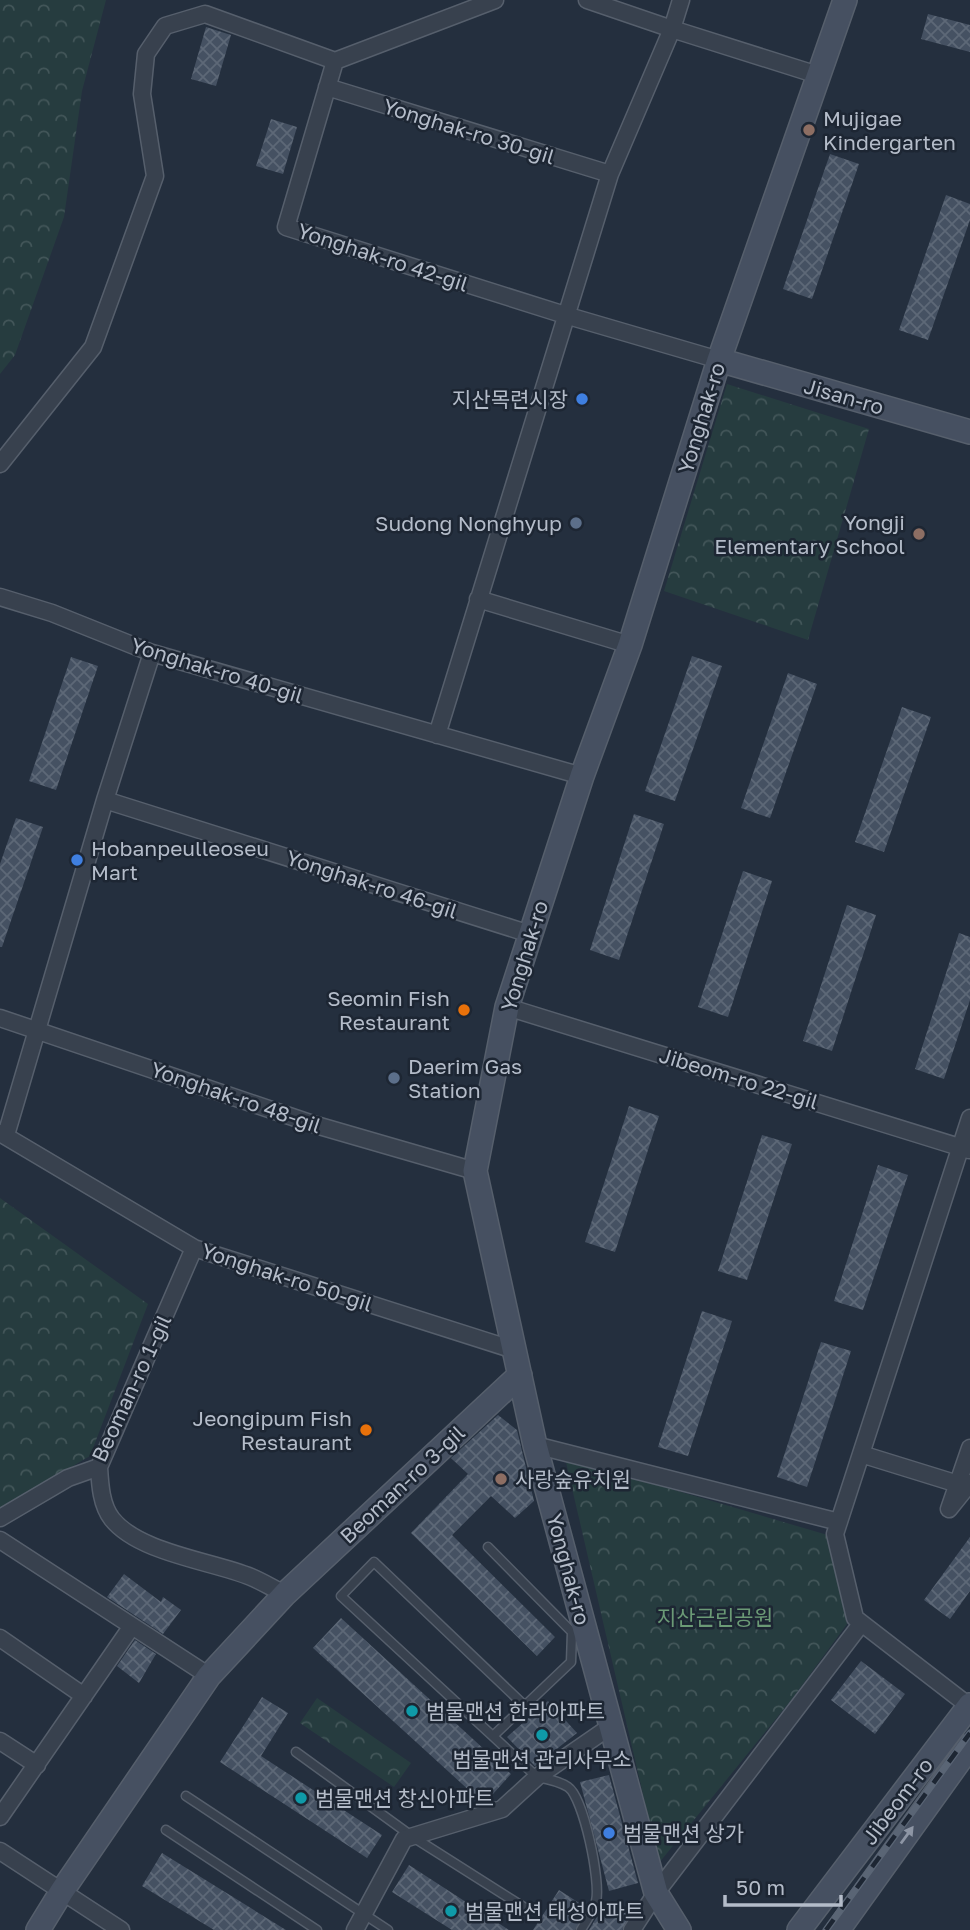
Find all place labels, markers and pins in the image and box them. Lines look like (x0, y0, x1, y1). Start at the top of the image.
place label: Mujigae Kindergarten (823, 105, 956, 155)
marker: Mujigae Kindergarten (801, 122, 817, 138)
place label: 지산목련시장 (452, 386, 568, 412)
marker: 지산목련시장 (574, 391, 590, 407)
place label: Yongji Elementary School (714, 509, 905, 559)
place label: Sudong Nonghyup (375, 510, 562, 536)
marker: Sudong Nonghyup (568, 515, 584, 531)
marker: Yongji Elementary School (911, 526, 927, 542)
place label: Hobanpeulleoseu Mart (91, 835, 269, 885)
marker: Hobanpeulleoseu Mart (69, 852, 85, 868)
place label: Seomin Fish Restaurant (327, 985, 450, 1035)
marker: Seomin Fish Restaurant (456, 1002, 472, 1018)
place label: Daerim Gas Station (408, 1053, 522, 1103)
marker: Daerim Gas Station (386, 1070, 402, 1086)
place label: Jeongipum Fish Restaurant (192, 1405, 352, 1455)
marker: Jeongipum Fish Restaurant (358, 1422, 374, 1438)
place label: 사랑숲유치원 (515, 1466, 631, 1492)
marker: 사랑숲유치원 (493, 1471, 509, 1487)
place label: 범물맨션 한라아파트 (426, 1698, 605, 1724)
marker: 범물맨션 한라아파트 (404, 1703, 420, 1719)
marker: 범물맨션 관리사무소 (534, 1727, 550, 1743)
place label: 범물맨션 관리사무소 (452, 1746, 632, 1772)
place label: 범물맨션 창신아파트 (315, 1785, 494, 1811)
marker: 범물맨션 창신아파트 (293, 1790, 309, 1806)
place label: 범물맨션 상가 (623, 1820, 744, 1846)
marker: 범물맨션 상가 (601, 1825, 617, 1841)
place label: 범물맨션 태성아파트 (465, 1898, 644, 1924)
marker: 범물맨션 태성아파트 (443, 1903, 459, 1919)

